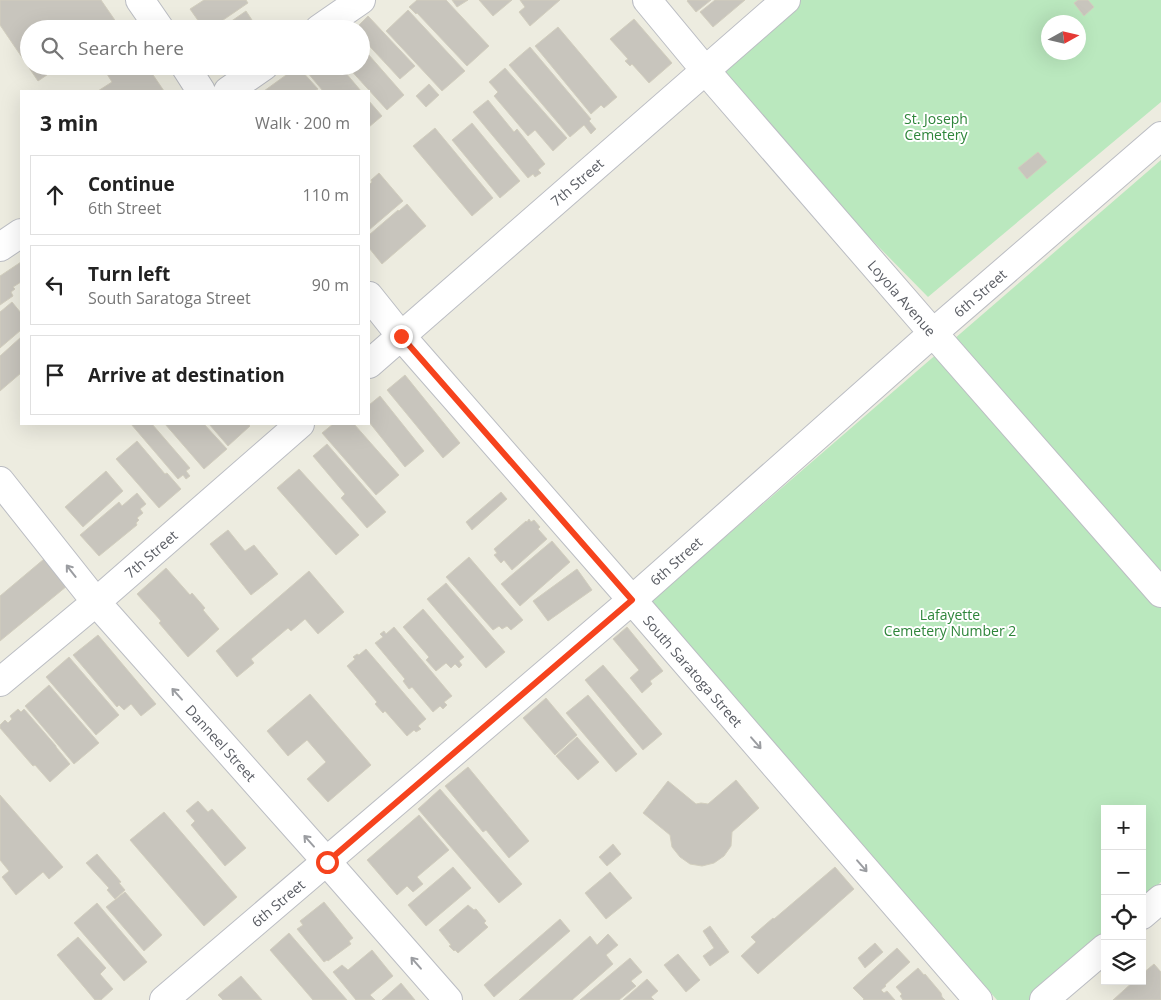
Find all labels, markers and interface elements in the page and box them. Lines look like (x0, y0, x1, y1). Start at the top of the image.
north arrow (1041, 15, 1086, 60)
search box (20, 20, 370, 75)
icon: search (38, 34, 66, 62)
text: Search here (78, 35, 184, 61)
text: 3 min (40, 109, 98, 137)
park label: St. Joseph Cemetery (904, 109, 969, 144)
text: Walk · 200 m (255, 112, 350, 134)
street label: 7th Street (546, 154, 608, 210)
text: Continue (88, 171, 175, 197)
icon: ahead (41, 181, 69, 209)
text: 110 m (303, 184, 349, 206)
text: 6th Street (88, 197, 162, 219)
street label: Loyola Avenue (864, 256, 940, 340)
text: Turn left (88, 261, 170, 287)
street label: 6th Street (949, 265, 1011, 321)
icon: left (41, 271, 69, 299)
text: 90 m (312, 274, 349, 296)
text: South Saratoga Street (88, 287, 251, 309)
route end (390, 325, 413, 348)
icon: arrive (41, 361, 69, 389)
text: Arrive at destination (88, 362, 285, 388)
street label: 7th Street (120, 526, 182, 582)
street label: 6th Street (646, 532, 706, 590)
one-way arrow (66, 564, 76, 578)
park label: Lafayette Cemetery Number 2 (884, 605, 1016, 640)
street label: South Saratoga Street (639, 611, 747, 731)
one-way arrow (171, 687, 183, 700)
street label: Danneel Street (181, 701, 261, 785)
one-way arrow (750, 737, 762, 750)
map controls (1101, 805, 1146, 985)
button: + (1101, 805, 1146, 850)
one-way arrow (303, 835, 314, 848)
button: − (1101, 850, 1146, 895)
route start (316, 851, 339, 874)
one-way arrow (856, 860, 868, 873)
street label: 6th Street (247, 875, 309, 931)
button: locate (1101, 895, 1146, 940)
button: layers (1101, 940, 1146, 985)
one-way arrow (410, 957, 422, 970)

